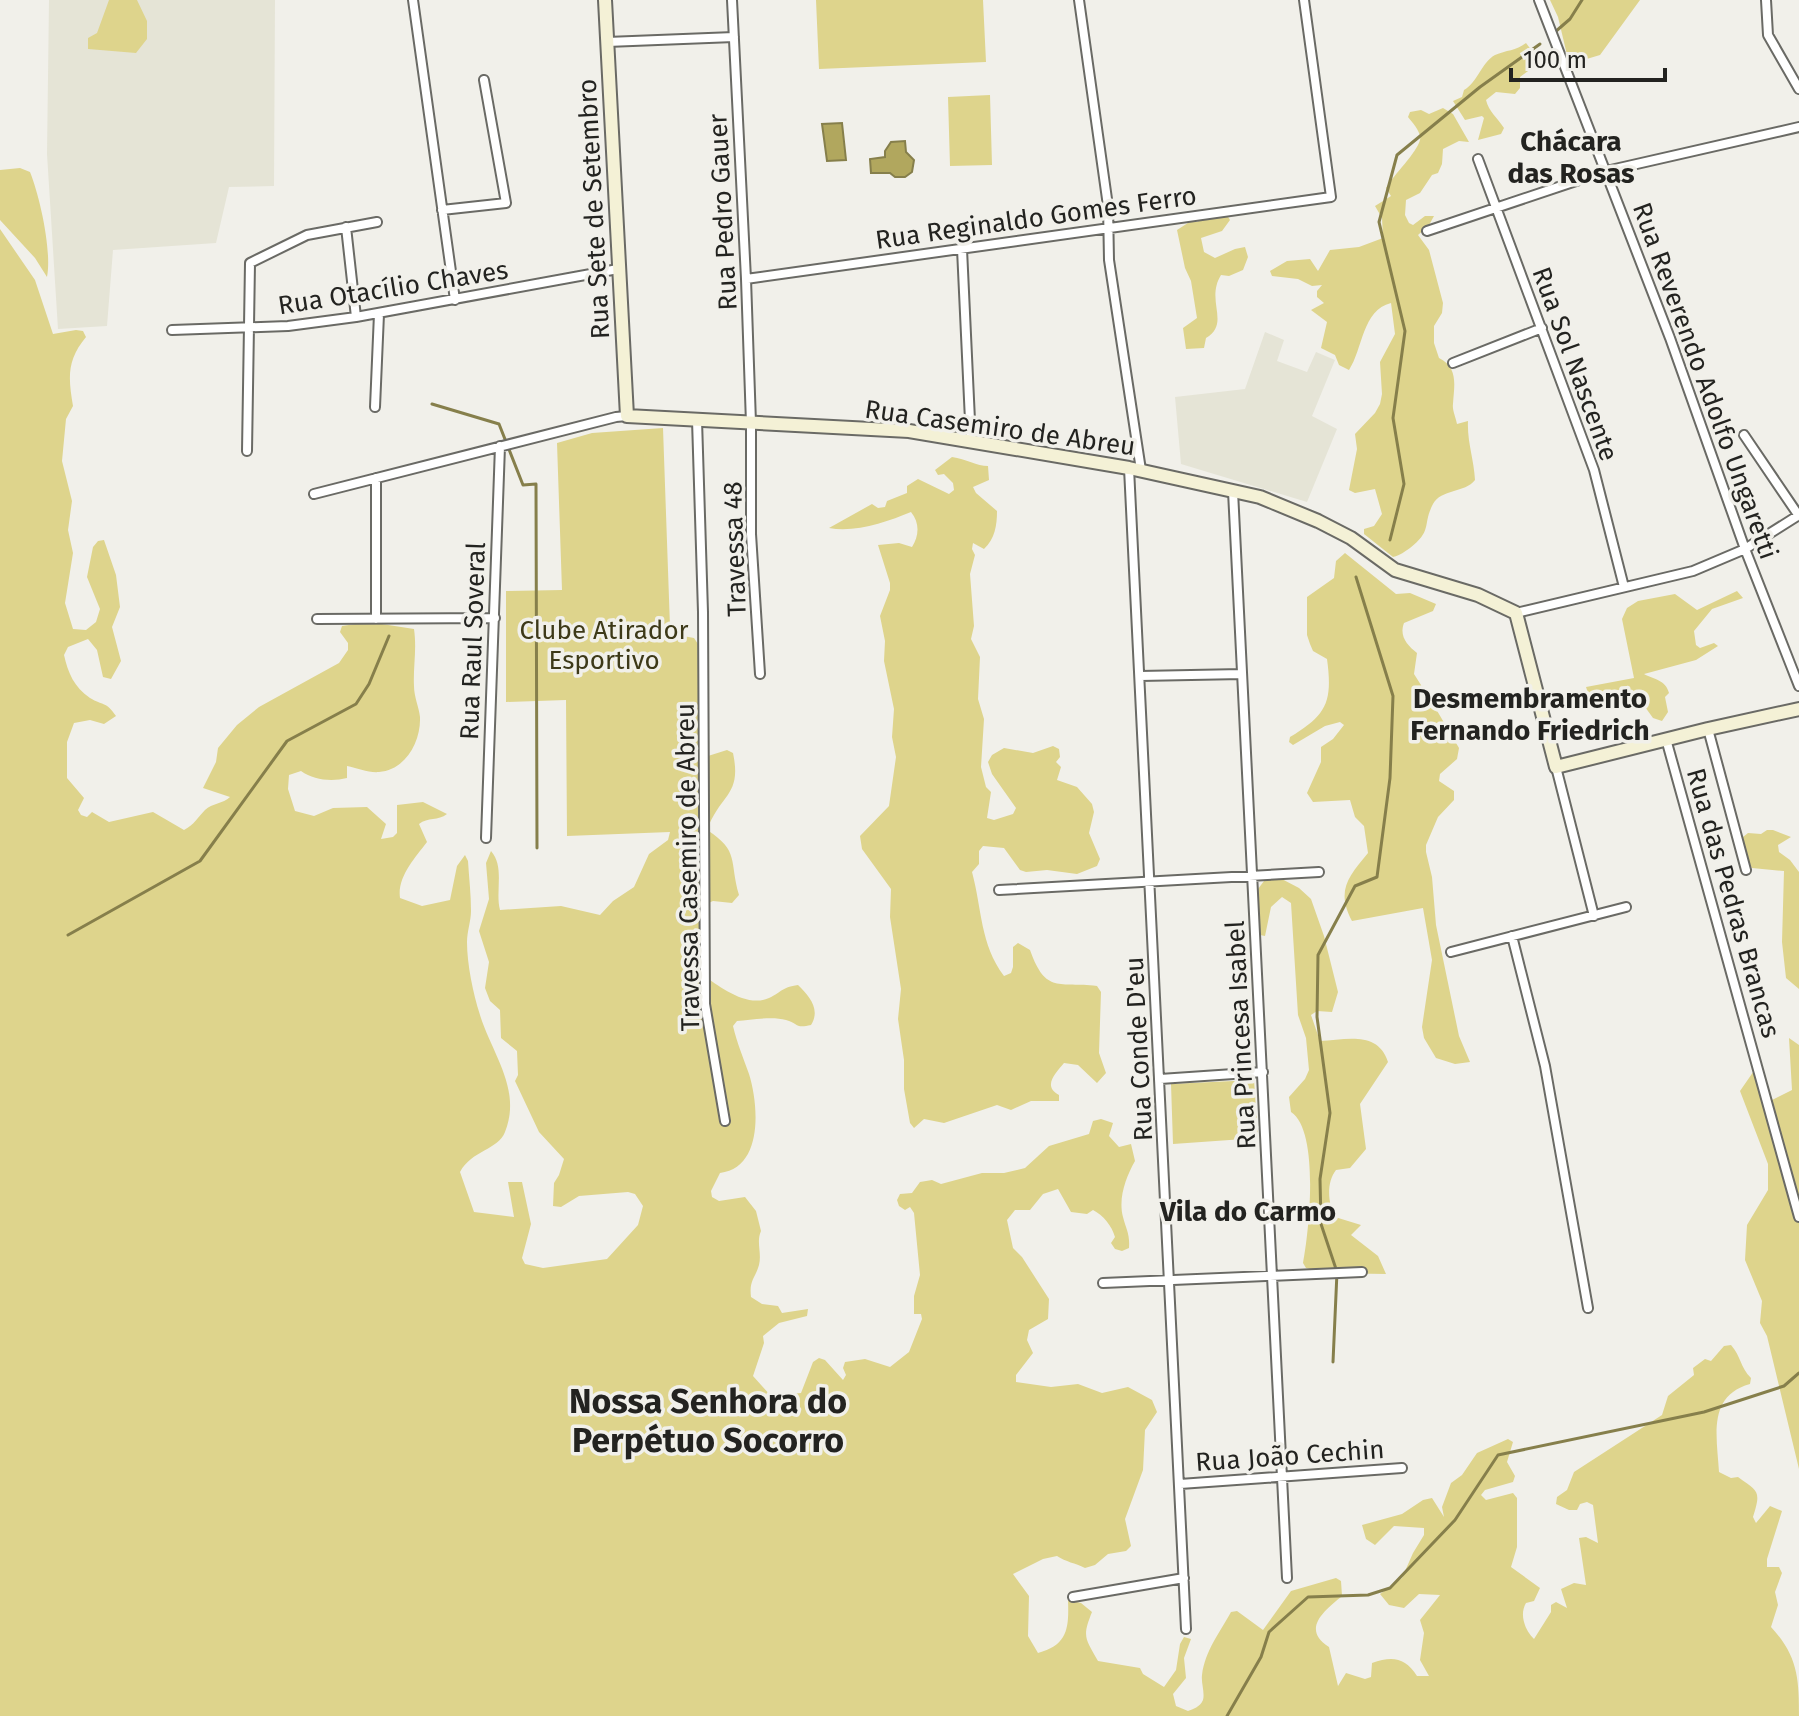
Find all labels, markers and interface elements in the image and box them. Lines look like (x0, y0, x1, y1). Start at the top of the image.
scale bar (1511, 32, 1665, 82)
text: 100 m (1523, 46, 1587, 74)
street label: Rua Sete de Setembro (572, 78, 616, 340)
street label: Rua Pedro Gauer (702, 113, 744, 311)
district label: Chácara das Rosas (1507, 125, 1635, 190)
street label: Rua Reginaldo Gomes Ferro (873, 180, 1199, 256)
street label: Rua Reverendo Adolfo Ungaretti (1626, 198, 1784, 564)
street label: Rua Otacílio Chaves (276, 255, 510, 321)
street label: Rua Sol Nascente (1526, 263, 1624, 465)
street label: Rua Casemiro de Abreu (863, 394, 1137, 462)
street label: Travessa 48 (717, 481, 753, 617)
street label: Rua Raul Soveral (454, 541, 492, 740)
park label: Clube Atirador Esportivo (519, 615, 689, 676)
district label: Desmembramento Fernando Friedrich (1410, 682, 1650, 747)
street label: Travessa Casemiro de Abreu (670, 703, 706, 1031)
street label: Rua das Pedras Brancas (1680, 765, 1786, 1041)
street label: Rua Princesa Isabel (1220, 919, 1262, 1150)
street label: Rua Conde D'eu (1119, 956, 1159, 1142)
district label: Vila do Carmo (1159, 1195, 1336, 1228)
district label: Nossa Senhora do Perpétuo Socorro (569, 1381, 847, 1461)
street label: Rua João Cechin (1194, 1434, 1386, 1478)

